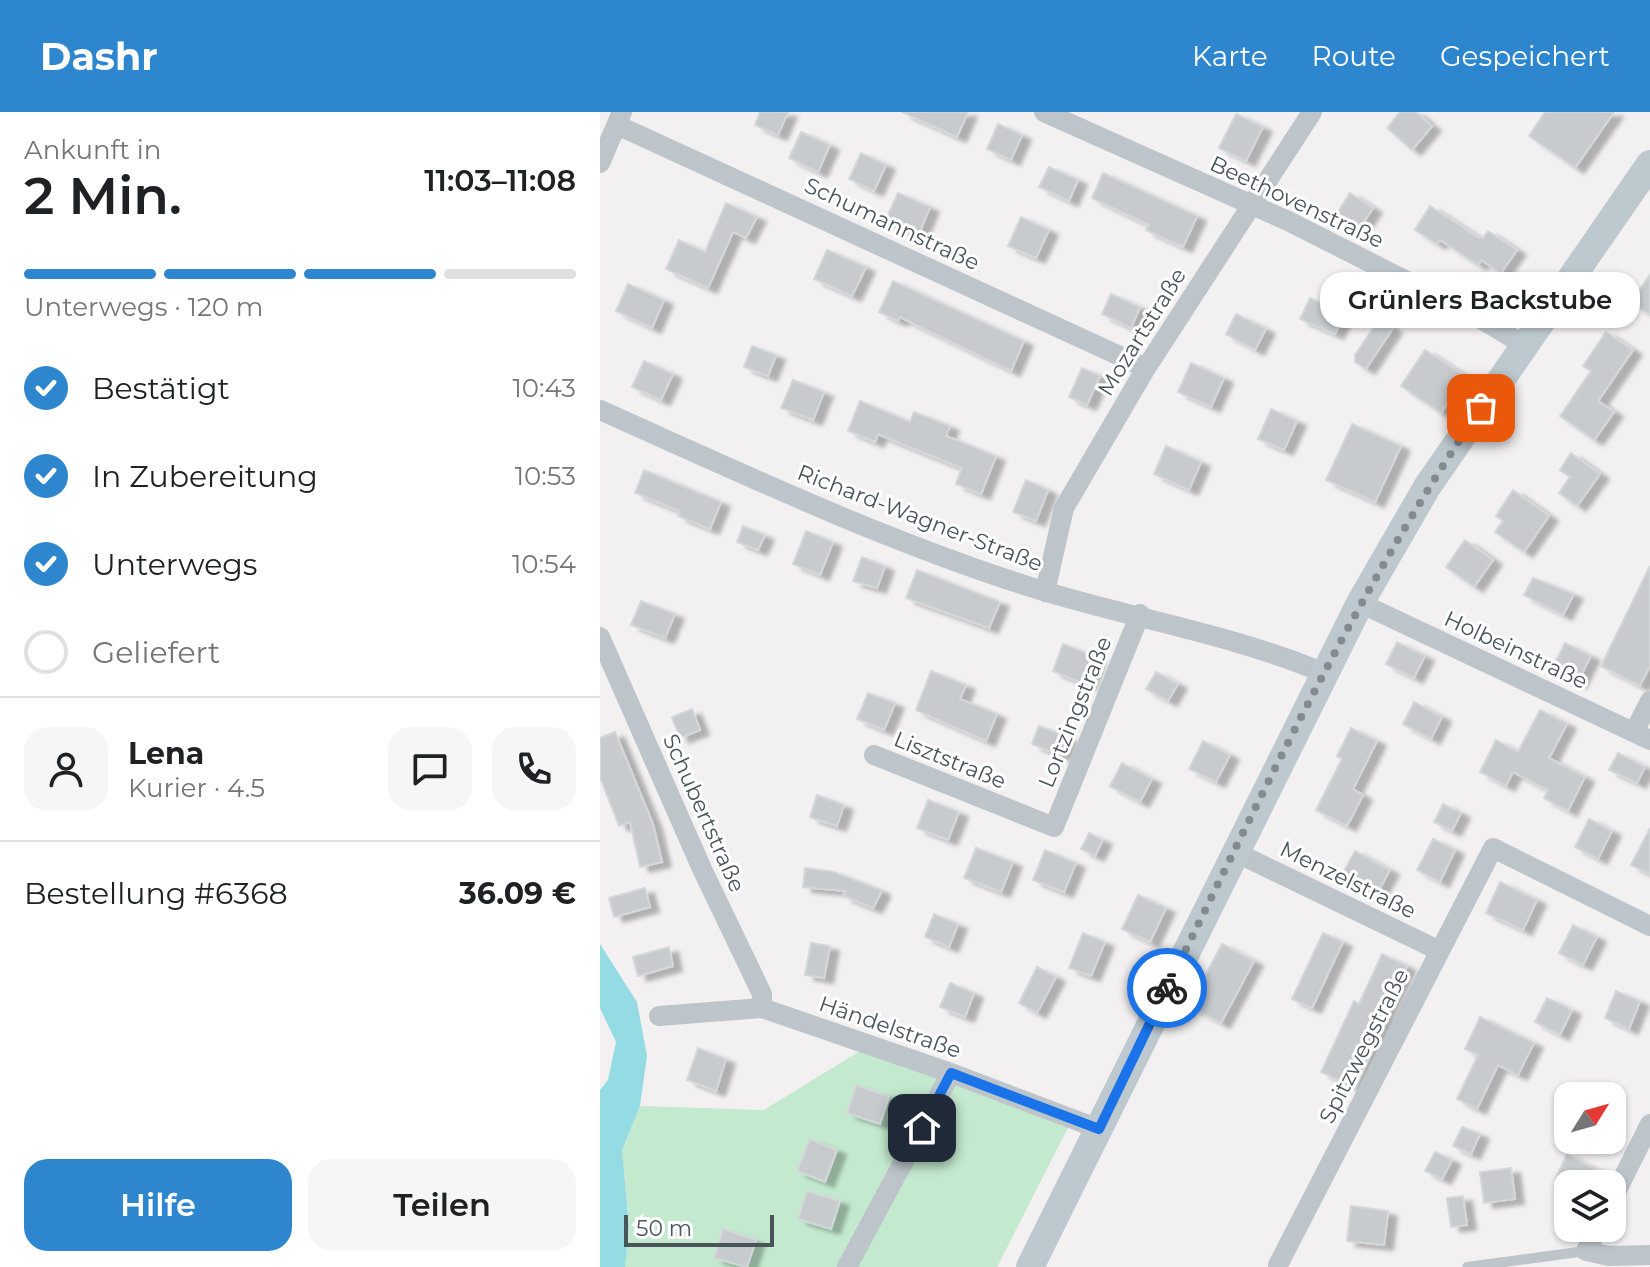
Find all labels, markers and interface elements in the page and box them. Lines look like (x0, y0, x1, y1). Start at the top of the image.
text: Dashr (40, 33, 158, 80)
text: Karte (1192, 39, 1268, 73)
text: Route (1312, 39, 1396, 73)
text: Gespeichert (1440, 39, 1610, 73)
text: Ankunft in (24, 134, 161, 166)
street label: Beethovenstraße (1206, 150, 1388, 254)
text: 11:03–11:08 (424, 162, 576, 199)
text: 2 Min. (24, 164, 182, 227)
street label: Schumannstraße (800, 172, 984, 276)
street label: Mozartstraße (1092, 263, 1192, 401)
callout: Grünlers Backstube (1321, 272, 1641, 328)
text: Grünlers Backstube (1348, 284, 1612, 316)
text: Unterwegs · 120 m (24, 291, 263, 323)
icon: check (24, 366, 68, 410)
text: Bestätigt (92, 370, 230, 407)
text: 10:43 (512, 372, 576, 404)
pin (1447, 374, 1515, 442)
icon: bag (1459, 386, 1503, 430)
icon: check (24, 454, 68, 498)
text: In Zubereitung (92, 458, 318, 495)
street label: Richard-Wagner-Straße (793, 459, 1047, 577)
text: 10:53 (515, 460, 576, 492)
icon: check (24, 542, 68, 586)
text: Unterwegs (92, 546, 257, 583)
text: 10:54 (512, 548, 576, 580)
street label: Holbeinstraße (1440, 605, 1592, 695)
street label: Lortzingstraße (1032, 633, 1118, 791)
text: Geliefert (92, 634, 220, 671)
street label: Lisztstraße (890, 725, 1010, 795)
button: person (24, 727, 108, 811)
button: chat (388, 727, 472, 811)
button: phone (492, 727, 576, 811)
street label: Schubertstraße (657, 730, 751, 896)
text: Lena (128, 735, 204, 772)
text: Kurier · 4.5 (128, 772, 265, 804)
street label: Menzelstraße (1276, 835, 1420, 925)
text: Bestellung #6368 (24, 875, 288, 912)
text: 36.09 € (459, 875, 576, 912)
courier (1127, 948, 1207, 1028)
street label: Spitzwegstraße (1313, 964, 1415, 1128)
icon: bike (1145, 966, 1189, 1010)
street label: Händelstraße (815, 990, 965, 1064)
north arrow (1554, 1082, 1626, 1154)
map controls (1554, 1082, 1626, 1242)
pin (888, 1094, 956, 1162)
icon: home (900, 1106, 944, 1150)
button: Hilfe (24, 1159, 292, 1251)
button: Teilen (308, 1159, 576, 1251)
button: layers (1554, 1170, 1626, 1242)
scale bar (624, 1211, 774, 1247)
text: 50 m (636, 1215, 692, 1242)

